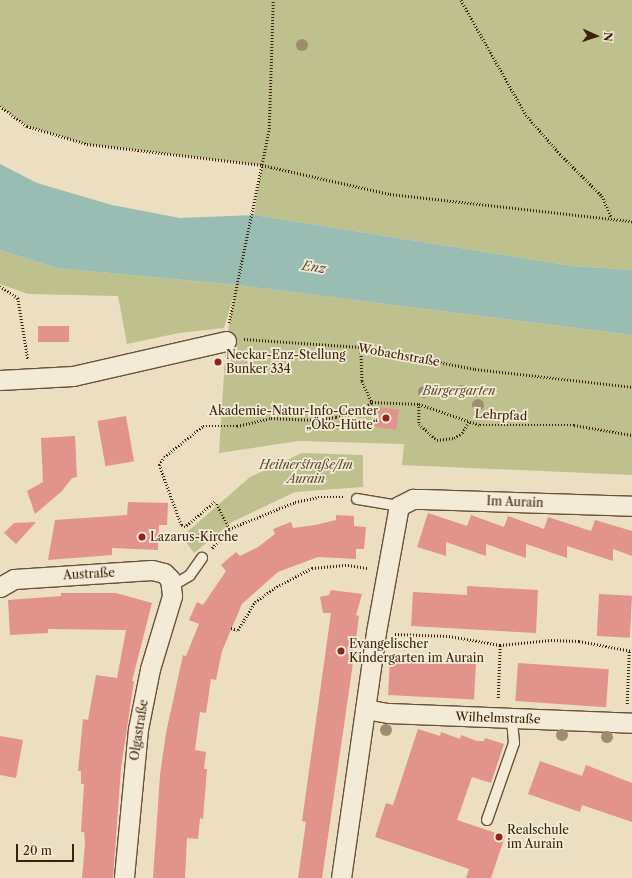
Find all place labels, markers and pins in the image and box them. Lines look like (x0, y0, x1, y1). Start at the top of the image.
place label: Neckar-Enz-Stellung Bunker 334 (226, 348, 346, 376)
marker: Neckar-Enz-Stellung Bunker 334 (213, 357, 223, 367)
place label: Akademie-Natur-Info-Center „Öko-Hütte“ (209, 404, 378, 432)
marker: Akademie-Natur-Info-Center „Öko-Hütte“ (381, 413, 391, 423)
place label: Lazarus-Kirche (150, 530, 238, 544)
marker: Lazarus-Kirche (137, 532, 147, 542)
place label: Evangelischer Kindergarten im Aurain (349, 637, 484, 665)
marker: Evangelischer Kindergarten im Aurain (336, 646, 346, 656)
place label: Realschule im Aurain (507, 823, 569, 851)
marker: Realschule im Aurain (494, 832, 504, 842)

